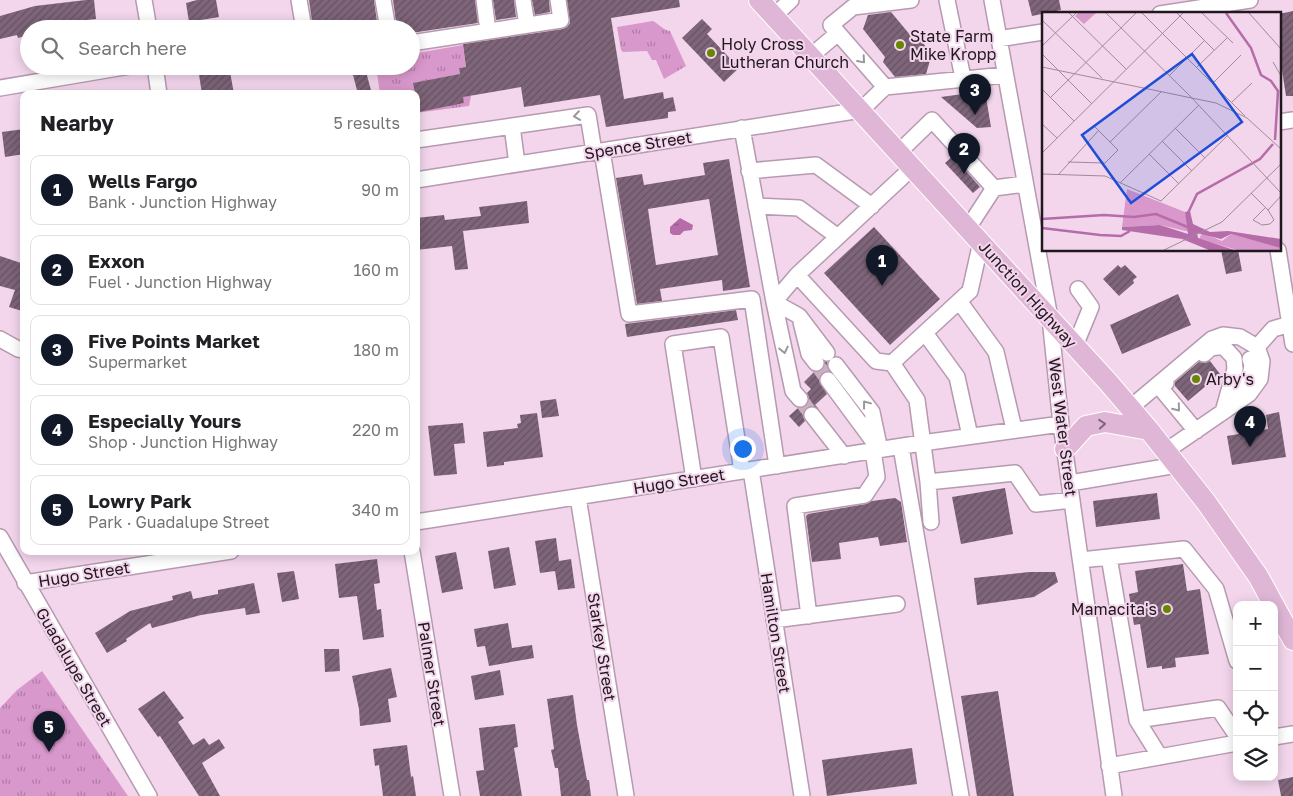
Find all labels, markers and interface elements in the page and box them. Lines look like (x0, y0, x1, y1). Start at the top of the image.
inset map (1042, 12, 1280, 251)
search box (20, 20, 420, 75)
place label: State Farm Mike Kropp (910, 26, 997, 64)
icon: search (38, 34, 66, 62)
place label: Holy Cross Lutheran Church (721, 34, 849, 72)
text: Search here (78, 36, 187, 59)
marker: State Farm Mike Kropp (894, 39, 906, 51)
marker: Holy Cross Lutheran Church (705, 47, 717, 59)
one-way arrow (856, 54, 865, 63)
pin: 3 (959, 74, 991, 115)
text: Nearby (40, 110, 114, 136)
one-way arrow (572, 111, 581, 121)
text: 5 results (334, 113, 400, 133)
street label: Spence Street (583, 127, 693, 163)
pin: 2 (948, 133, 980, 174)
text: Wells Fargo (88, 169, 198, 192)
text: 1 (53, 180, 61, 200)
text: 90 m (361, 180, 399, 200)
text: Bank · Junction Highway (88, 192, 277, 212)
street label: Junction Highway (975, 236, 1081, 352)
pin: 1 (866, 245, 898, 286)
text: Exxon (88, 249, 145, 272)
text: 2 (52, 260, 62, 280)
text: 160 m (353, 260, 399, 280)
text: Fuel · Junction Highway (88, 272, 272, 292)
text: Five Points Market (88, 329, 260, 352)
text: 3 (52, 340, 62, 360)
text: 180 m (353, 340, 399, 360)
one-way arrow (778, 346, 789, 354)
text: Supermarket (88, 352, 187, 372)
street label: West Water Street (1045, 356, 1081, 498)
place label: Arby's (1206, 369, 1254, 389)
marker: Arby's (1190, 373, 1202, 385)
one-way arrow (863, 401, 871, 410)
one-way arrow (1171, 402, 1180, 411)
pin: 4 (1234, 406, 1266, 447)
text: Especially Yours (88, 409, 241, 432)
one-way arrow (1098, 418, 1106, 429)
text: 4 (52, 420, 62, 440)
text: 220 m (352, 420, 399, 440)
text: Shop · Junction Highway (88, 432, 278, 452)
your location (730, 436, 756, 462)
street label: Hugo Street (632, 464, 726, 498)
text: Lowry Park (88, 489, 192, 512)
text: 5 (52, 500, 62, 520)
text: 340 m (352, 500, 399, 520)
text: Park · Guadalupe Street (88, 512, 270, 532)
street label: Hugo Street (37, 557, 131, 591)
street label: Hamilton Street (757, 571, 795, 695)
street label: Starkey Street (584, 591, 620, 703)
place label: Mamacita's (1071, 599, 1157, 619)
map controls (1233, 601, 1278, 781)
button: + (1233, 601, 1278, 646)
marker: Mamacita's (1161, 603, 1173, 615)
street label: Guadalupe Street (32, 604, 116, 730)
street label: Palmer Street (414, 620, 450, 728)
button: − (1233, 646, 1278, 691)
button: locate (1233, 691, 1278, 736)
pin: 5 (33, 711, 65, 752)
button: layers (1233, 736, 1278, 781)

